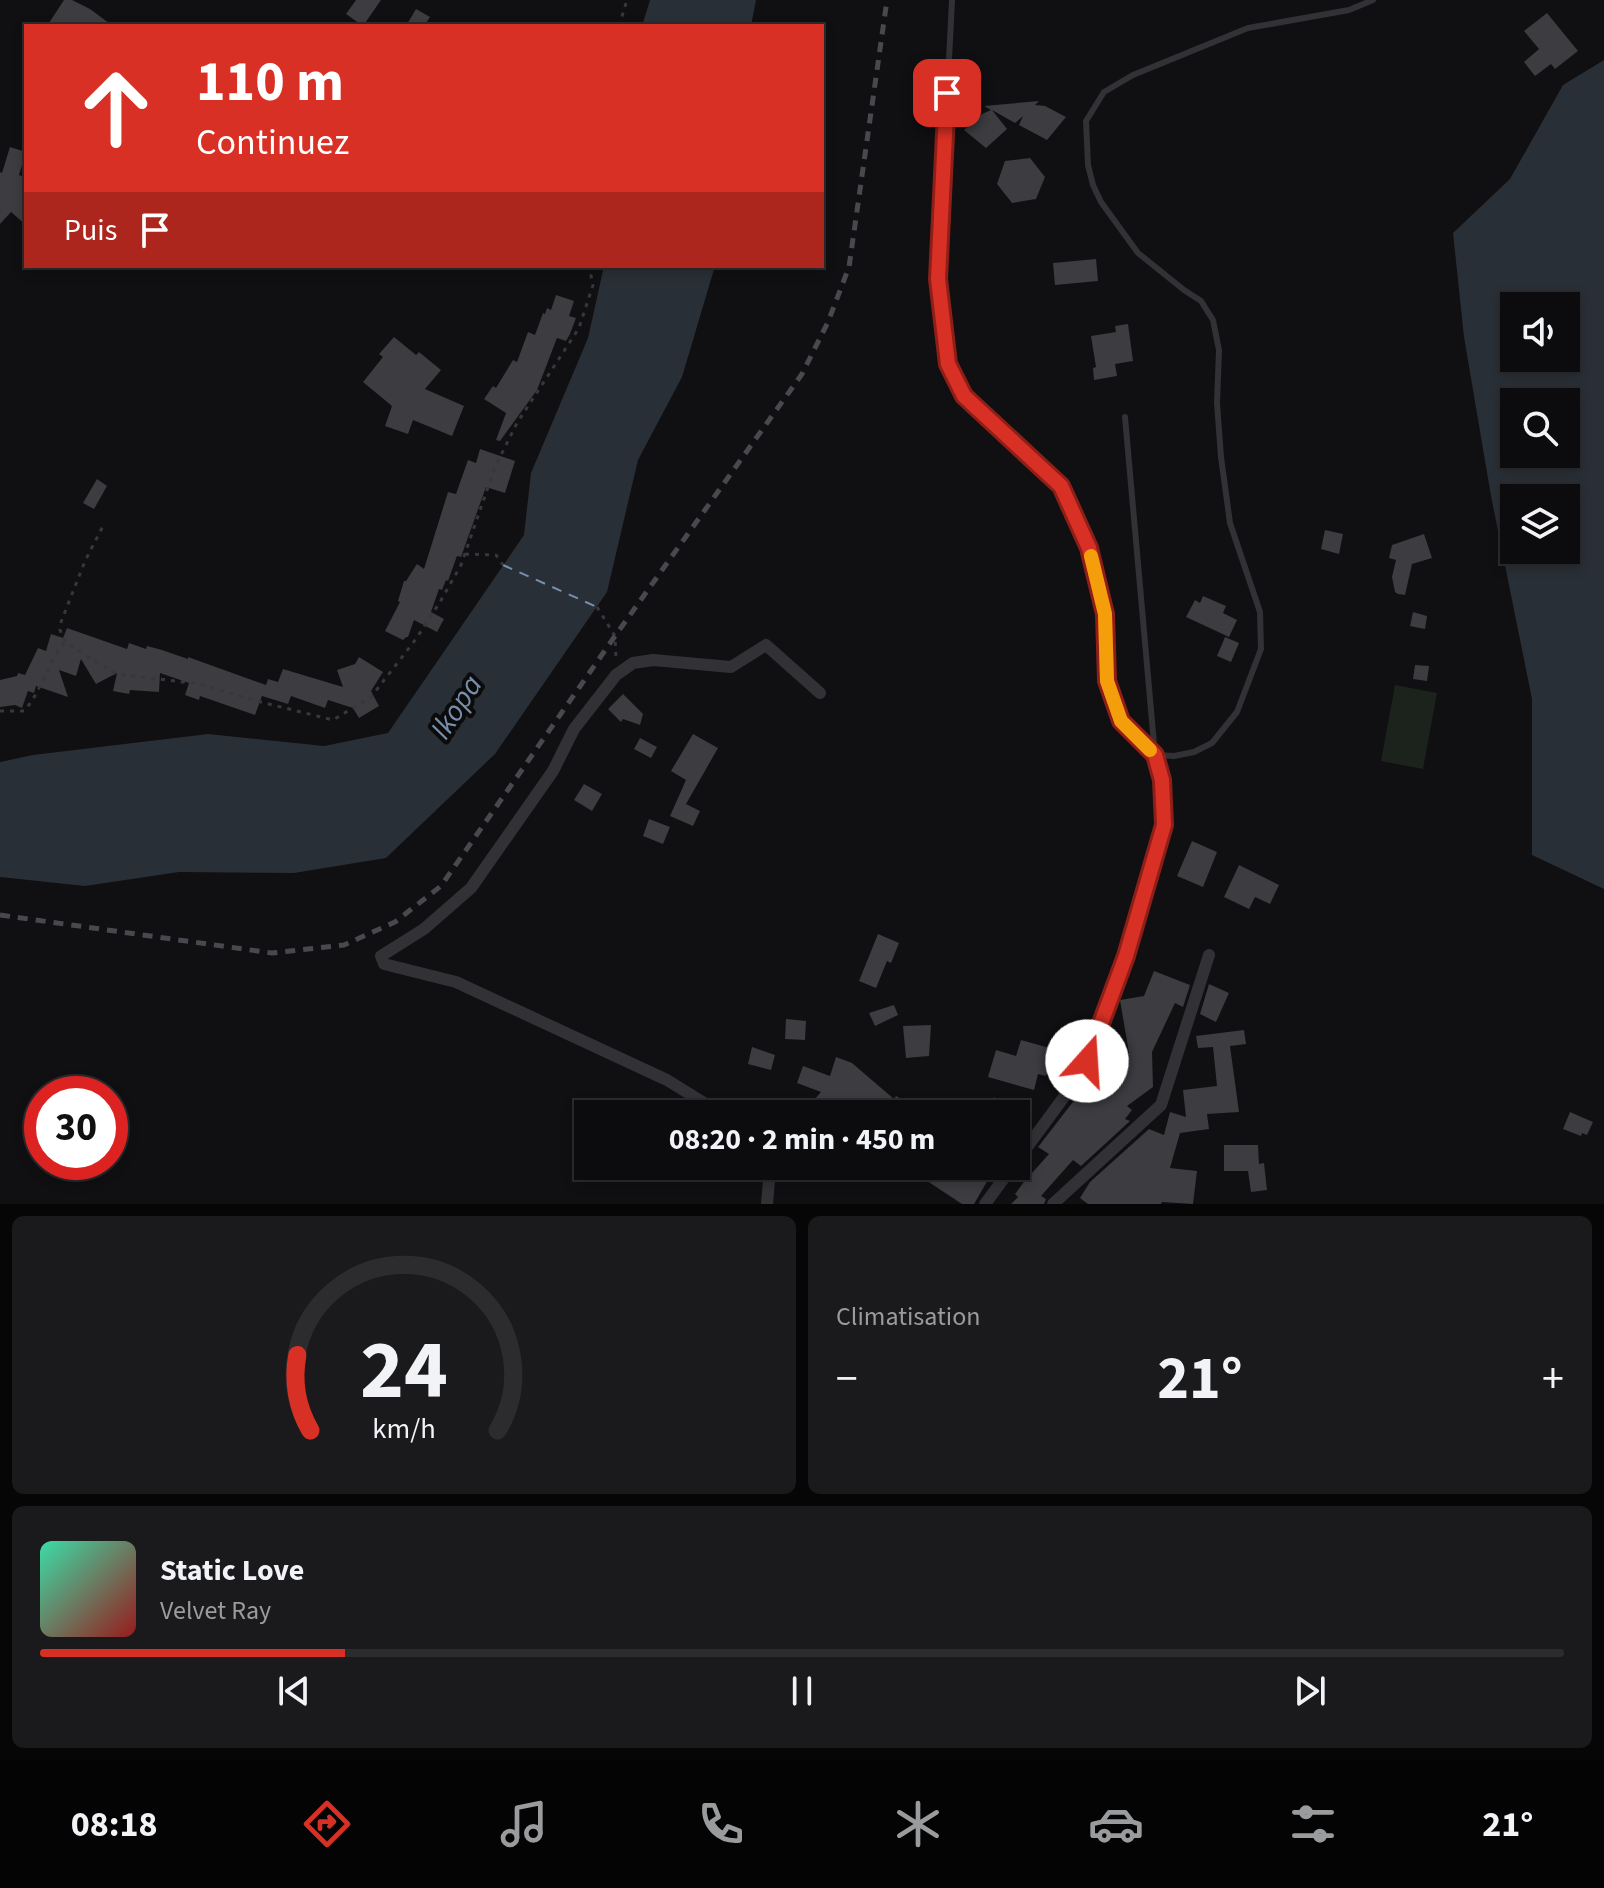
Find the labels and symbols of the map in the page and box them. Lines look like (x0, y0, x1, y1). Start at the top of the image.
pin (913, 59, 981, 127)
water label: Ikopa (420, 667, 493, 748)
position arrow (1045, 1019, 1129, 1103)
speed limit sign: 30 (24, 1076, 128, 1180)

